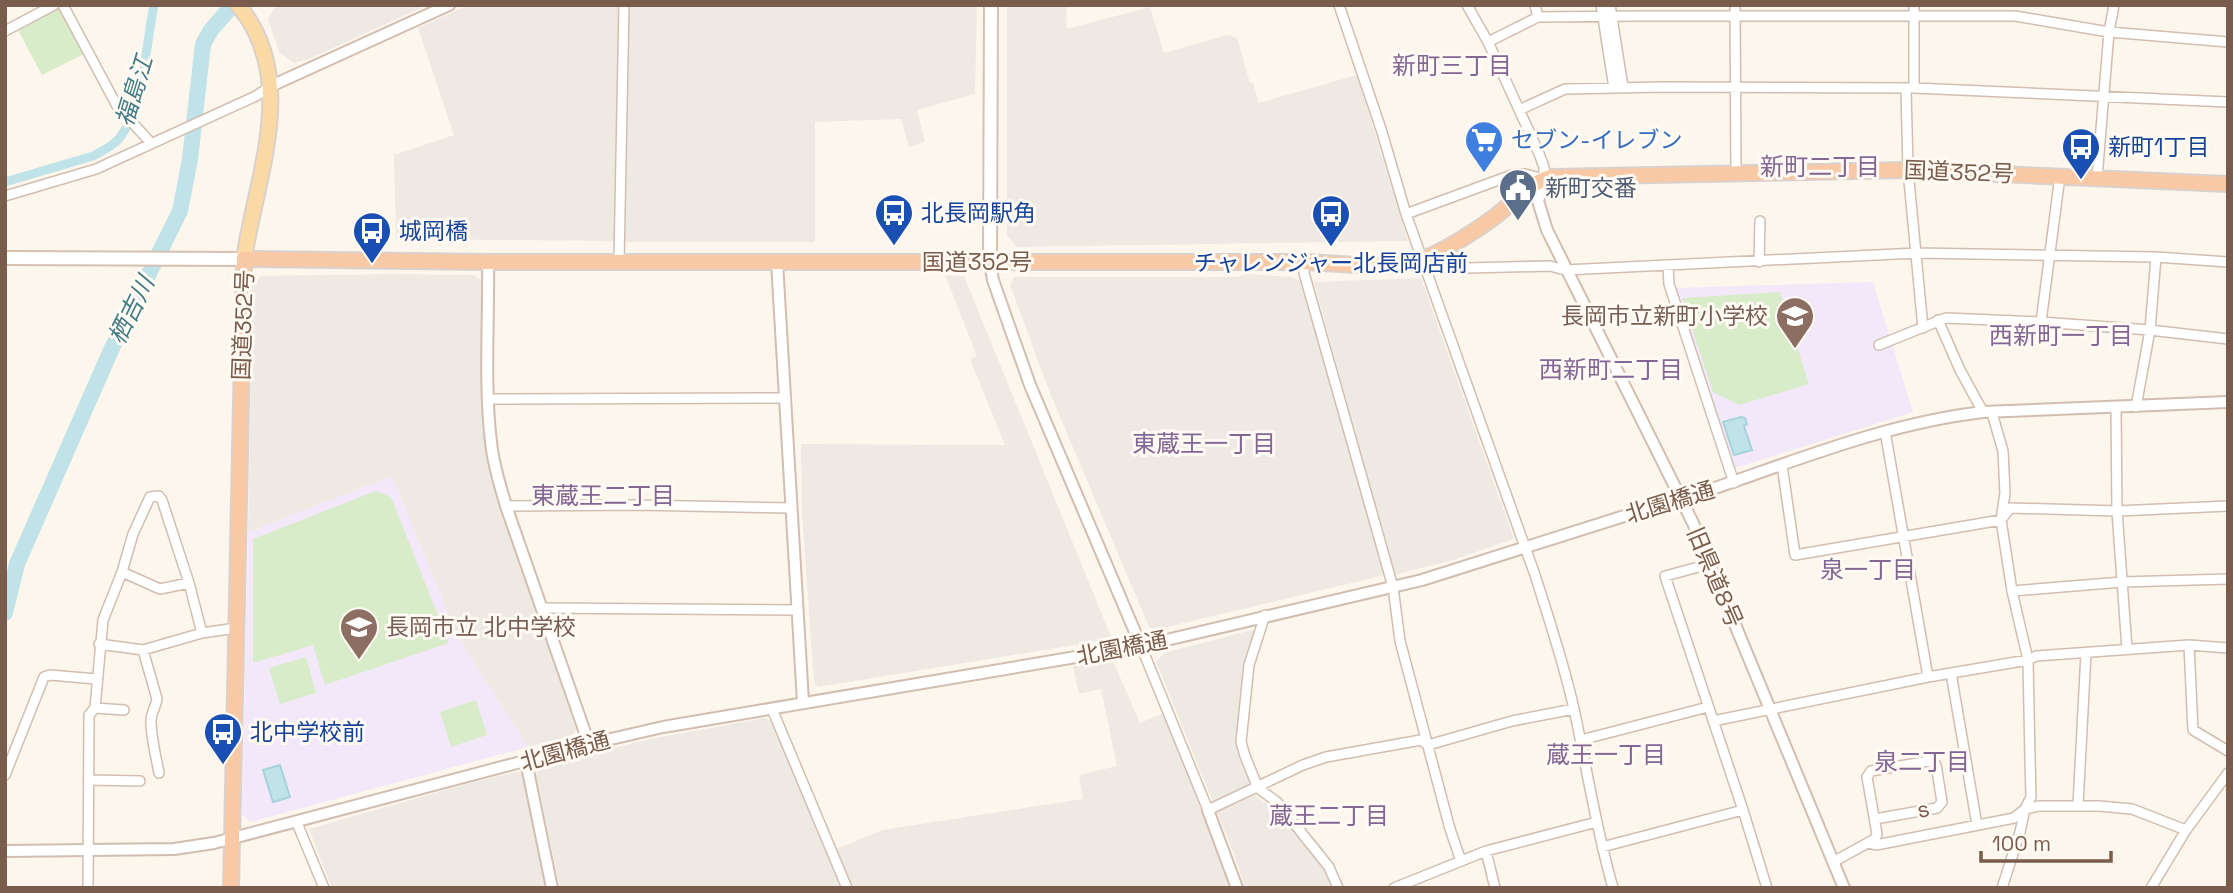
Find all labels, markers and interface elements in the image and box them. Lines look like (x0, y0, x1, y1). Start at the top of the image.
water label: 福島江 (109, 49, 160, 130)
district label: 新町三丁目 (1392, 50, 1512, 81)
supermarket icon: セブン-イレブン (1463, 119, 1505, 174)
place label: セブン-イレブン (1511, 125, 1682, 155)
bus stop icon: 新町1丁目 (2060, 126, 2102, 181)
place label: 新町1丁目 (2108, 132, 2210, 162)
district label: 新町二丁目 (1760, 151, 1880, 182)
street label: 国道352号 (1903, 155, 2015, 189)
public building icon: 新町交番 (1497, 167, 1539, 222)
place label: 新町交番 (1545, 173, 1637, 203)
bus stop icon: 北長岡駅角 (873, 192, 915, 247)
bus stop icon: チャレンジャー北長岡店前 (1310, 193, 1352, 248)
place label: 北長岡駅角 (921, 198, 1036, 228)
bus stop icon: 城岡橋 (351, 210, 393, 265)
place label: 城岡橋 (399, 216, 468, 246)
street label: 国道352号 (922, 247, 1032, 277)
place label: チャレンジャー北長岡店前 (1194, 248, 1468, 278)
water label: 栖吉川 (101, 268, 162, 349)
street label: 国道352号 (226, 269, 260, 381)
school or university icon: 長岡市立新町小学校 (1774, 295, 1816, 350)
place label: 長岡市立新町小学校 (1561, 301, 1768, 331)
district label: 西新町一丁目 (1989, 320, 2133, 351)
district label: 西新町二丁目 (1539, 354, 1683, 385)
district label: 東蔵王一丁目 (1132, 428, 1276, 459)
street label: 北園橋通 (1622, 474, 1718, 530)
district label: 東蔵王二丁目 (531, 480, 675, 511)
street label: 旧県道8号 (1680, 522, 1750, 632)
district label: 泉一丁目 (1820, 554, 1916, 585)
school or university icon: 長岡市立 北中学校 (338, 606, 380, 661)
place label: 長岡市立 北中学校 (386, 612, 576, 642)
street label: 北園橋通 (1074, 624, 1170, 672)
bus stop icon: 北中学校前 (202, 711, 244, 766)
place label: 北中学校前 (250, 717, 365, 747)
street label: 北園橋通 (517, 725, 613, 777)
district label: 蔵王一丁目 (1546, 739, 1666, 770)
district label: 泉二丁目 (1874, 746, 1970, 777)
street label: s (1913, 793, 1933, 825)
district label: 蔵王二丁目 (1269, 800, 1389, 831)
scale bar (1981, 820, 2110, 864)
text: 100 m (1992, 830, 2051, 857)

